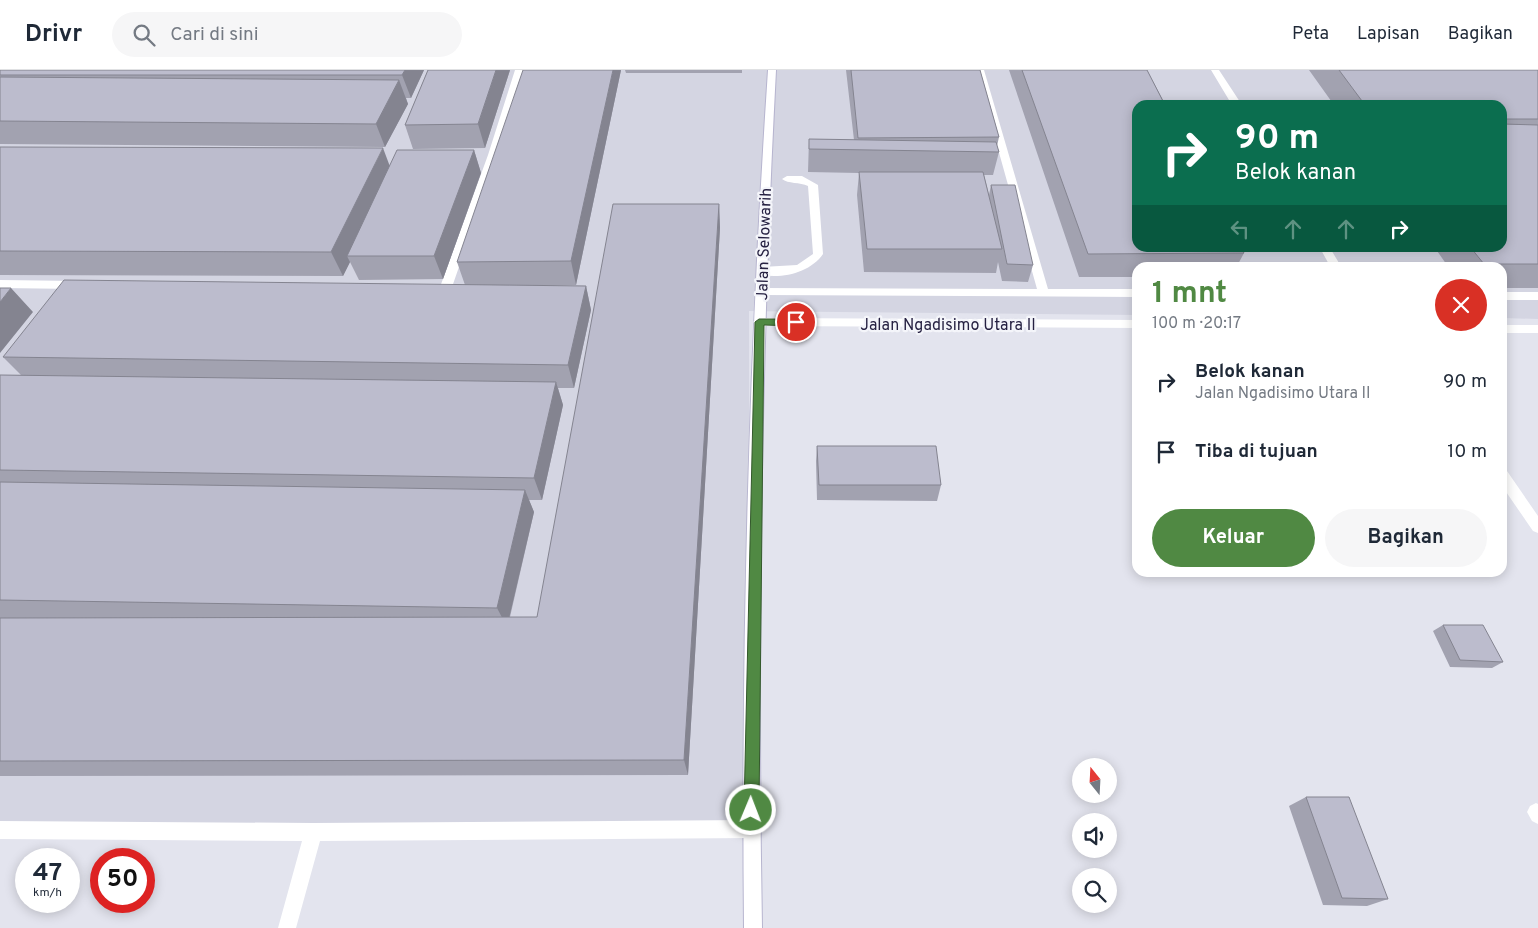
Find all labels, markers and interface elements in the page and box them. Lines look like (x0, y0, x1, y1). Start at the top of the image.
search box (112, 12, 462, 57)
text: Drivr (25, 20, 82, 50)
icon: search (130, 21, 158, 49)
text: Cari di sini (170, 23, 259, 47)
text: Peta (1292, 23, 1329, 46)
text: Lapisan (1357, 23, 1420, 46)
text: Bagikan (1448, 23, 1513, 46)
text: 90 m (1235, 117, 1319, 161)
icon: right (1152, 120, 1217, 185)
text: Belok kanan (1235, 160, 1356, 187)
street label: Jalan Selowarih (753, 187, 777, 301)
icon: left (1226, 215, 1254, 243)
icon: ahead (1279, 215, 1307, 243)
icon: ahead (1332, 215, 1360, 243)
icon: right (1385, 215, 1413, 243)
text: 1 mnt (1152, 276, 1227, 313)
button: close (1435, 279, 1487, 331)
pin (775, 301, 817, 343)
icon: arrive (782, 308, 810, 336)
text: 100 m · 20:17 (1152, 314, 1241, 334)
street label: Jalan Ngadisimo Utara II (860, 316, 1036, 336)
text: Belok kanan (1195, 360, 1305, 384)
icon: right (1152, 368, 1180, 396)
text: 90 m (1443, 370, 1487, 394)
text: Jalan Ngadisimo Utara II (1195, 384, 1371, 404)
icon: arrive (1152, 438, 1180, 466)
text: Tiba di tujuan (1195, 440, 1318, 464)
text: 10 m (1447, 440, 1487, 464)
button: Keluar (1152, 509, 1315, 567)
button: Bagikan (1325, 509, 1487, 567)
north arrow (1072, 758, 1118, 802)
map controls (1072, 758, 1117, 913)
position arrow (724, 783, 776, 835)
button: sound (1072, 813, 1117, 858)
speed limit sign: 50 (90, 848, 155, 913)
text: 47 (33, 858, 62, 890)
button: search (1072, 868, 1117, 913)
text: km/h (33, 885, 62, 901)

